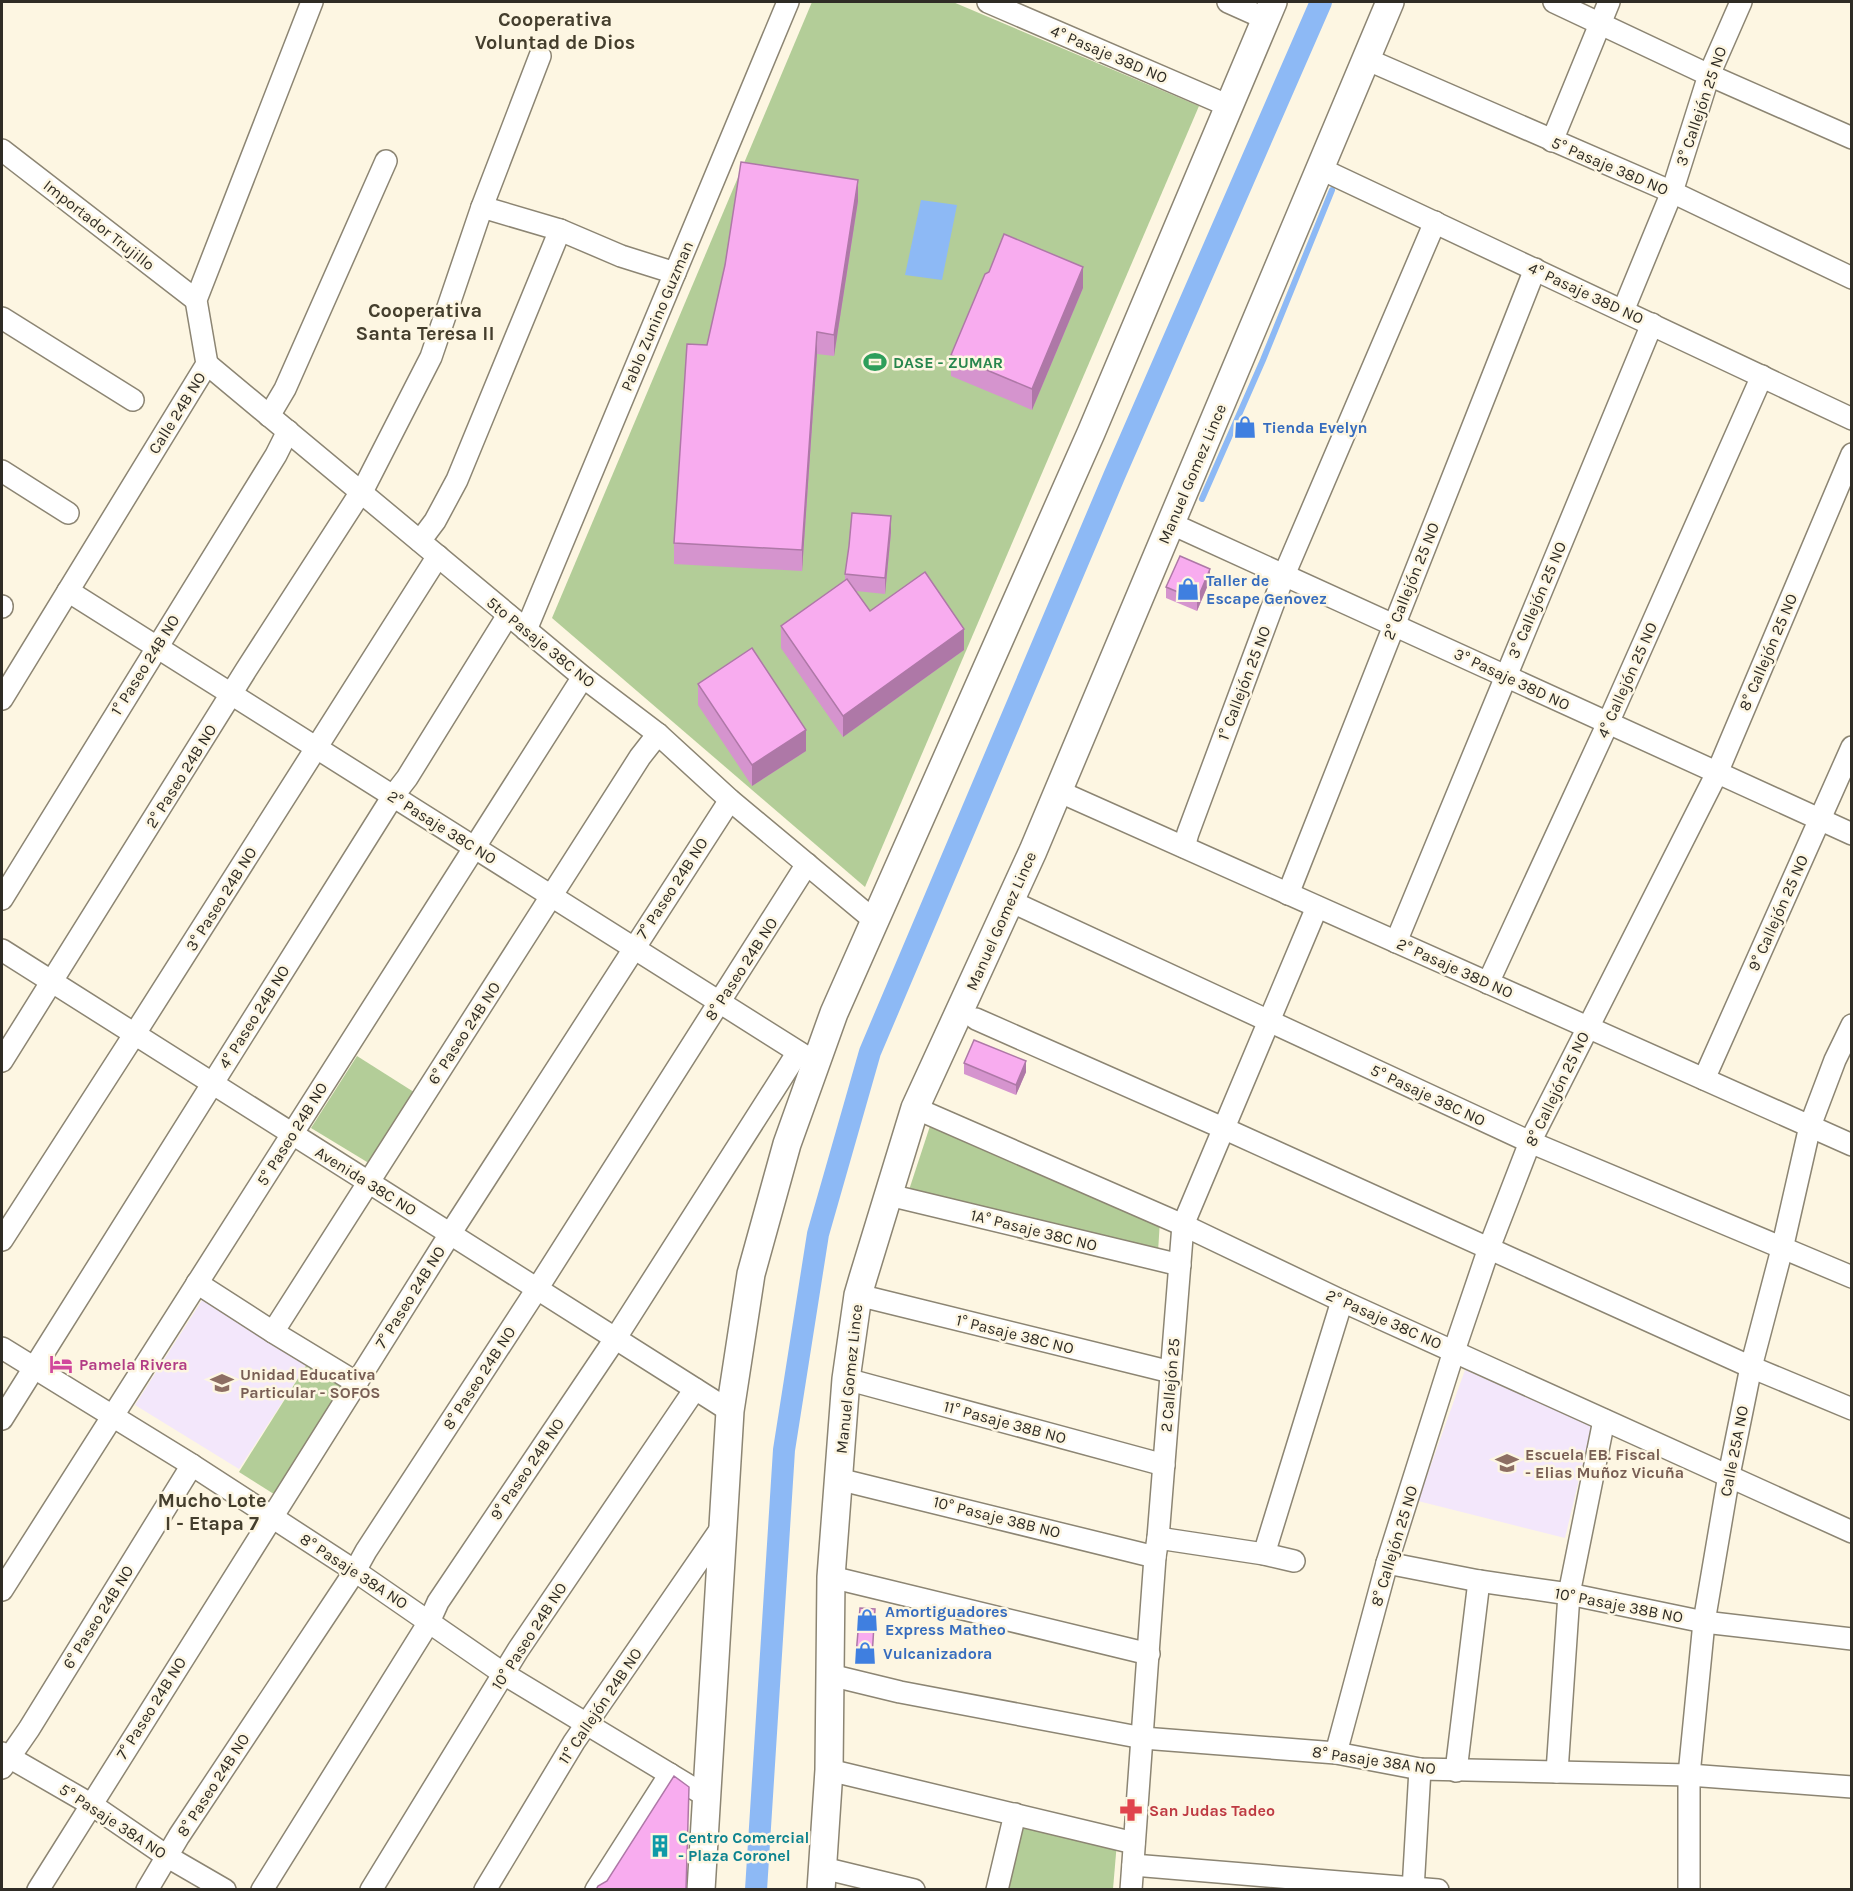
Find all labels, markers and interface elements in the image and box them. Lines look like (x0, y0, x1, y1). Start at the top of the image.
district label: Cooperativa Voluntad de Dios (475, 8, 635, 54)
street label: 4° Pasaje 38D NO (1048, 21, 1170, 87)
street label: 3° Callejón 25 NO (1672, 44, 1730, 168)
street label: 5° Pasaje 38D NO (1549, 133, 1671, 199)
street label: Importador Trujillo (40, 176, 158, 274)
street label: Pablo Zunino Guzman (617, 238, 697, 394)
street label: 4° Pasaje 38D NO (1525, 258, 1647, 328)
district label: Cooperativa Santa Teresa II (355, 299, 495, 345)
sports icon: DASE - ZUMAR (862, 349, 888, 375)
place label: DASE - ZUMAR (893, 353, 1003, 372)
street label: Calle 24B NO (144, 369, 210, 457)
street label: Manuel Gomez Lince (1154, 401, 1230, 547)
shop icon: Tienda Evelyn (1232, 414, 1258, 440)
place label: Tienda Evelyn (1263, 418, 1368, 437)
street label: 2° Callejón 25 NO (1379, 520, 1443, 642)
street label: 3° Callejón 25 NO (1504, 539, 1570, 661)
place label: Taller de Escape Genovez (1206, 571, 1327, 608)
shop icon: Taller de Escape Genovez (1175, 576, 1201, 602)
street label: 8° Callejón 25 NO (1735, 591, 1801, 713)
street label: 5to Pasaje 38C NO (483, 593, 599, 691)
street label: 1° Paseo 24B NO (107, 611, 183, 719)
street label: 4° Callejón 25 NO (1593, 619, 1661, 741)
street label: 1° Callejón 25 NO (1213, 623, 1275, 743)
street label: 3° Pasaje 38D NO (1451, 644, 1573, 714)
street label: 2° Paseo 24B NO (142, 721, 220, 831)
street label: 2° Pasaje 38C NO (384, 786, 500, 868)
street label: 7° Paseo 24B NO (632, 834, 712, 942)
street label: 3° Paseo 24B NO (181, 844, 261, 954)
street label: Manuel Gomez Lince (962, 849, 1040, 993)
street label: 9° Callejón 25 NO (1744, 852, 1812, 974)
street label: 8° Paseo 24B NO (701, 914, 781, 1024)
street label: 2° Pasaje 38D NO (1394, 934, 1516, 1002)
street label: 4° Paseo 24B NO (215, 962, 293, 1072)
street label: 6° Paseo 24B NO (424, 978, 504, 1088)
street label: 8° Callejón 25 NO (1521, 1028, 1593, 1150)
street label: 5° Pasaje 38C NO (1368, 1060, 1488, 1130)
street label: 5° Paseo 24B NO (253, 1079, 331, 1189)
street label: Avenida 38C NO (312, 1142, 420, 1220)
street label: 1A° Pasaje 38C NO (969, 1205, 1099, 1255)
street label: 7° Paseo 24B NO (371, 1242, 449, 1352)
street label: 2° Pasaje 38C NO (1323, 1285, 1445, 1353)
street label: Manuel Gomez Lince (832, 1303, 866, 1455)
street label: 1° Pasaje 38C NO (954, 1310, 1076, 1358)
street label: 8° Paseo 24B NO (439, 1323, 519, 1433)
street label: 2 Callejón 25 (1156, 1337, 1184, 1433)
hotel icon: Pamela Rivera (48, 1351, 74, 1377)
place label: Pamela Rivera (79, 1355, 188, 1374)
place label: Unidad Educativa Particular - SOFOS (240, 1365, 381, 1402)
school or university icon: Unidad Educativa Particular - SOFOS (209, 1370, 235, 1396)
street label: 11° Pasaje 38B NO (942, 1397, 1068, 1447)
street label: Calle 25A NO (1716, 1404, 1752, 1498)
street label: 9° Paseo 24B NO (486, 1415, 568, 1523)
place label: Escuela EB. Fiscal - Elias Muñoz Vicuña (1525, 1445, 1684, 1482)
school or university icon: Escuela EB. Fiscal - Elias Muñoz Vicuña (1494, 1450, 1520, 1476)
street label: 8° Callejón 25 NO (1367, 1483, 1421, 1609)
district label: Mucho Lote I - Etapa 7 (157, 1489, 267, 1535)
street label: 10° Pasaje 38B NO (932, 1492, 1062, 1542)
street label: 8° Pasaje 38A NO (297, 1529, 411, 1613)
street label: 6° Paseo 24B NO (59, 1562, 137, 1672)
street label: 10° Paseo 24B NO (487, 1579, 571, 1693)
street label: 10° Pasaje 38B NO (1553, 1583, 1685, 1627)
place label: Amortiguadores Express Matheo (885, 1602, 1008, 1639)
shop icon: Amortiguadores Express Matheo (854, 1607, 880, 1633)
shop icon: Vulcanizadora (852, 1640, 878, 1666)
street label: 11° Callejón 24B NO (554, 1644, 646, 1768)
place label: Vulcanizadora (883, 1644, 992, 1663)
street label: 7° Paseo 24B NO (112, 1653, 190, 1763)
street label: 8° Paseo 24B NO (173, 1730, 253, 1840)
street label: 8° Pasaje 38A NO (1311, 1742, 1437, 1778)
street label: 5° Pasaje 38A NO (56, 1779, 170, 1863)
pharmacy icon: San Judas Tadeo (1118, 1797, 1144, 1823)
place label: San Judas Tadeo (1149, 1801, 1275, 1820)
place label: Centro Comercial - Plaza Coronel (678, 1828, 809, 1865)
building icon: Centro Comercial - Plaza Coronel (647, 1833, 673, 1859)

